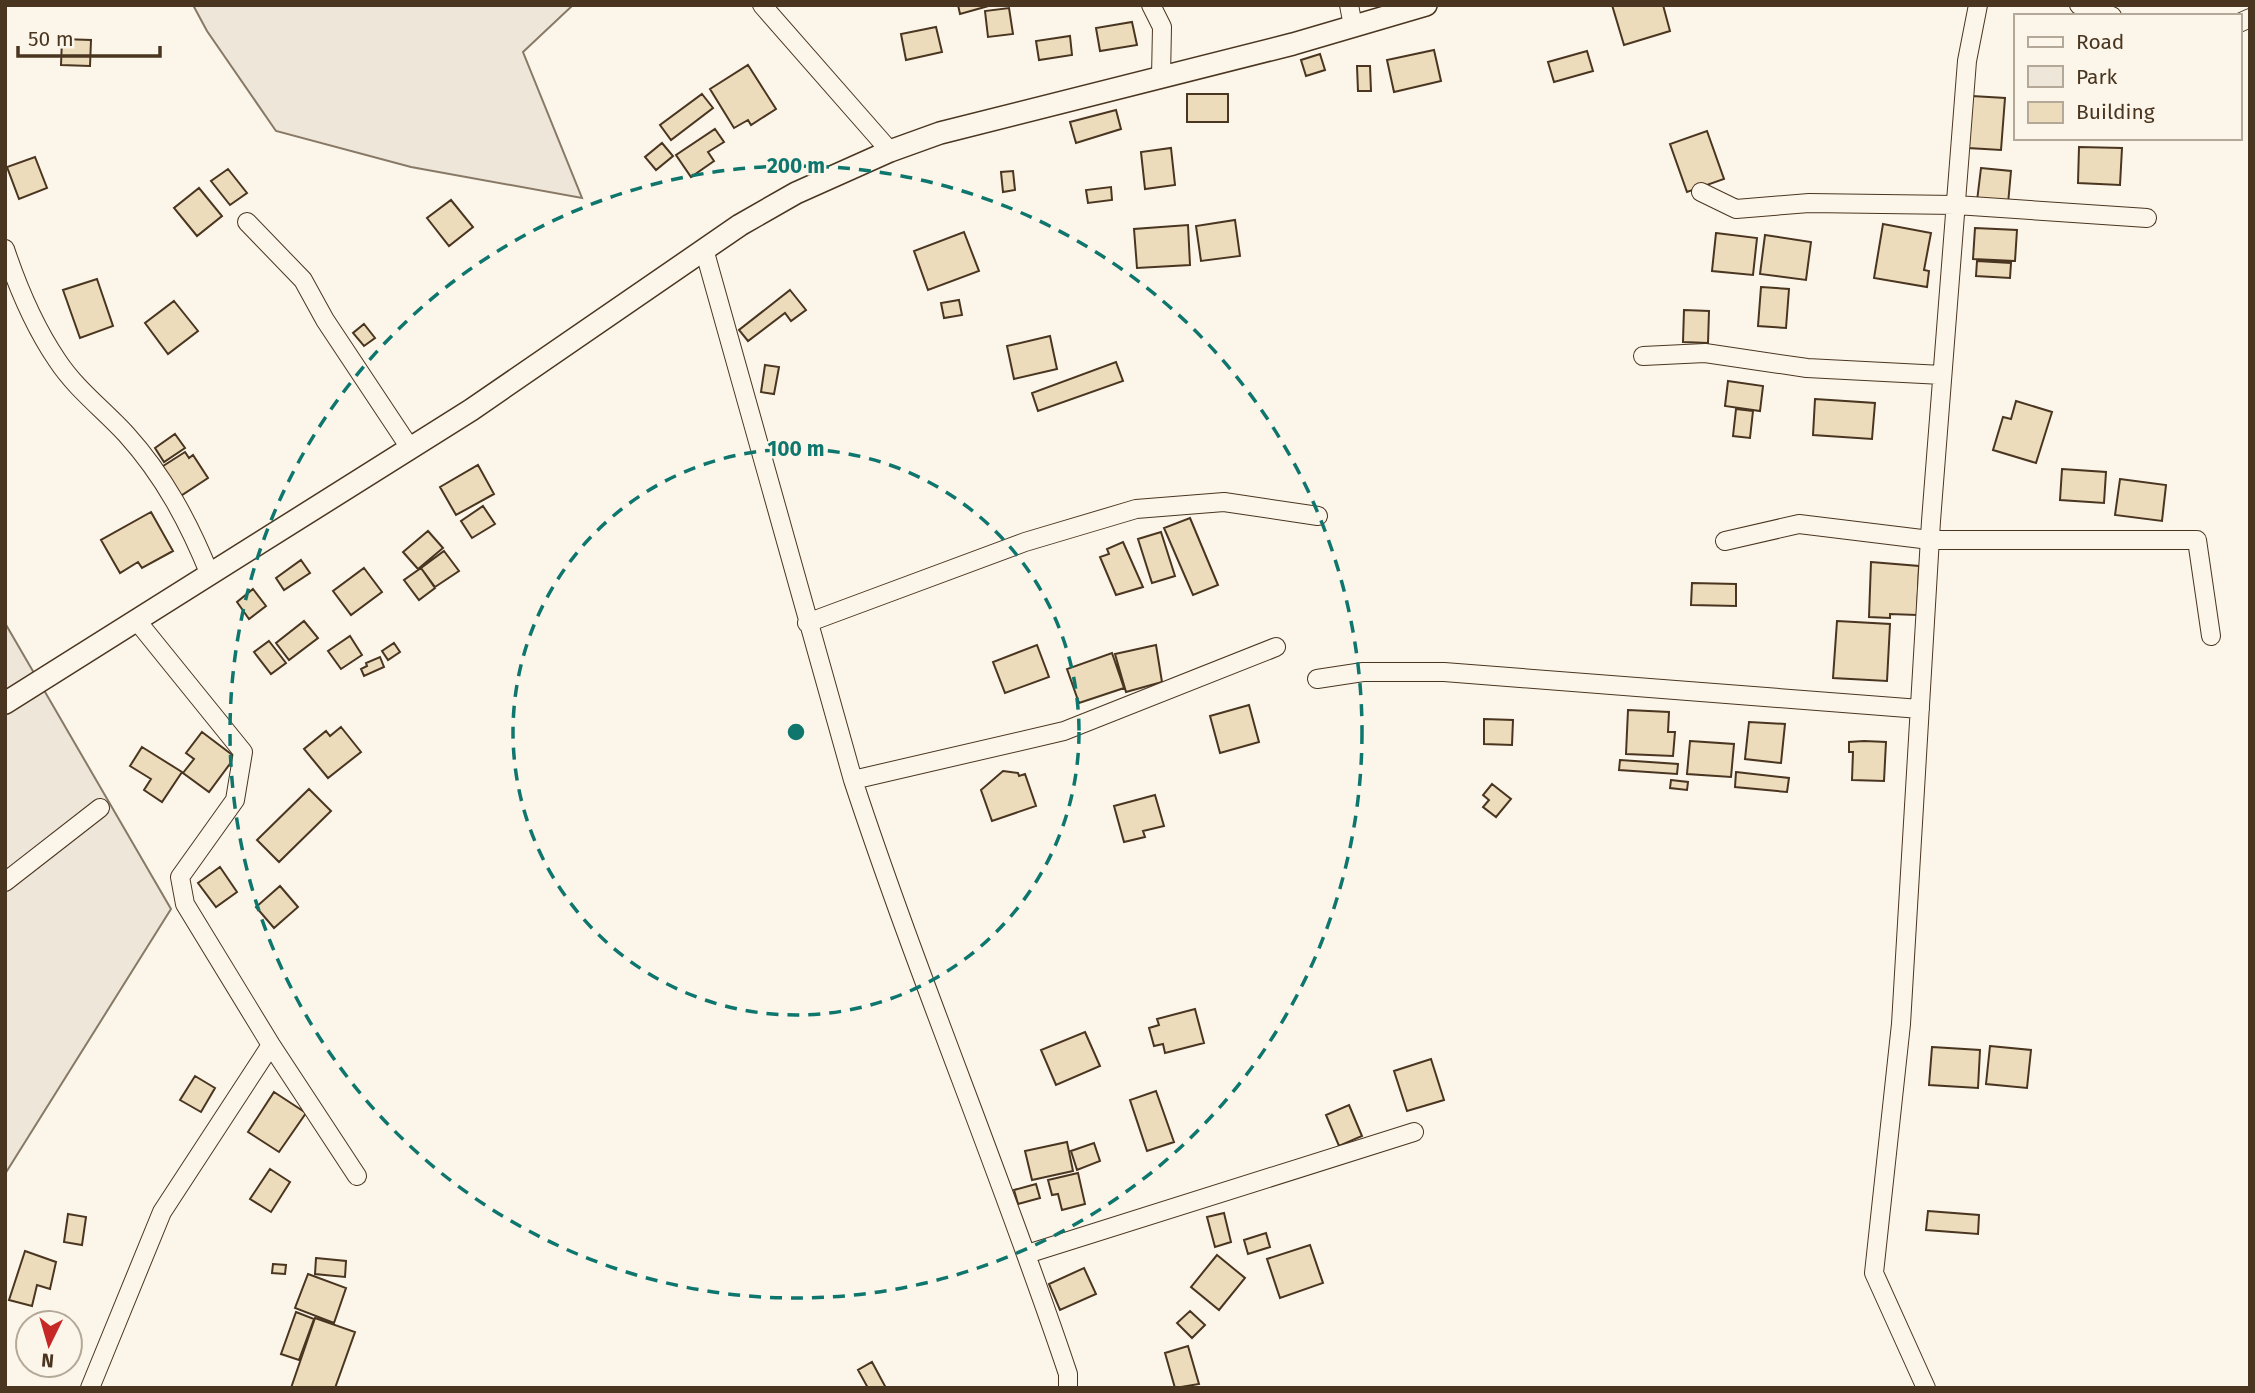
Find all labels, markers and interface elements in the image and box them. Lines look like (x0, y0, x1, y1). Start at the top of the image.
scale bar (18, 14, 159, 58)
legend (2014, 14, 2241, 140)
text: 50 m (28, 26, 74, 52)
text: Road (2076, 29, 2124, 55)
text: Park (2076, 64, 2118, 90)
text: Building (2076, 99, 2155, 125)
text: 200 m (767, 153, 825, 179)
text: 100 m (767, 436, 825, 462)
centre of rings (784, 720, 808, 744)
north arrow (14, 1309, 84, 1379)
text: N (40, 1348, 55, 1372)

